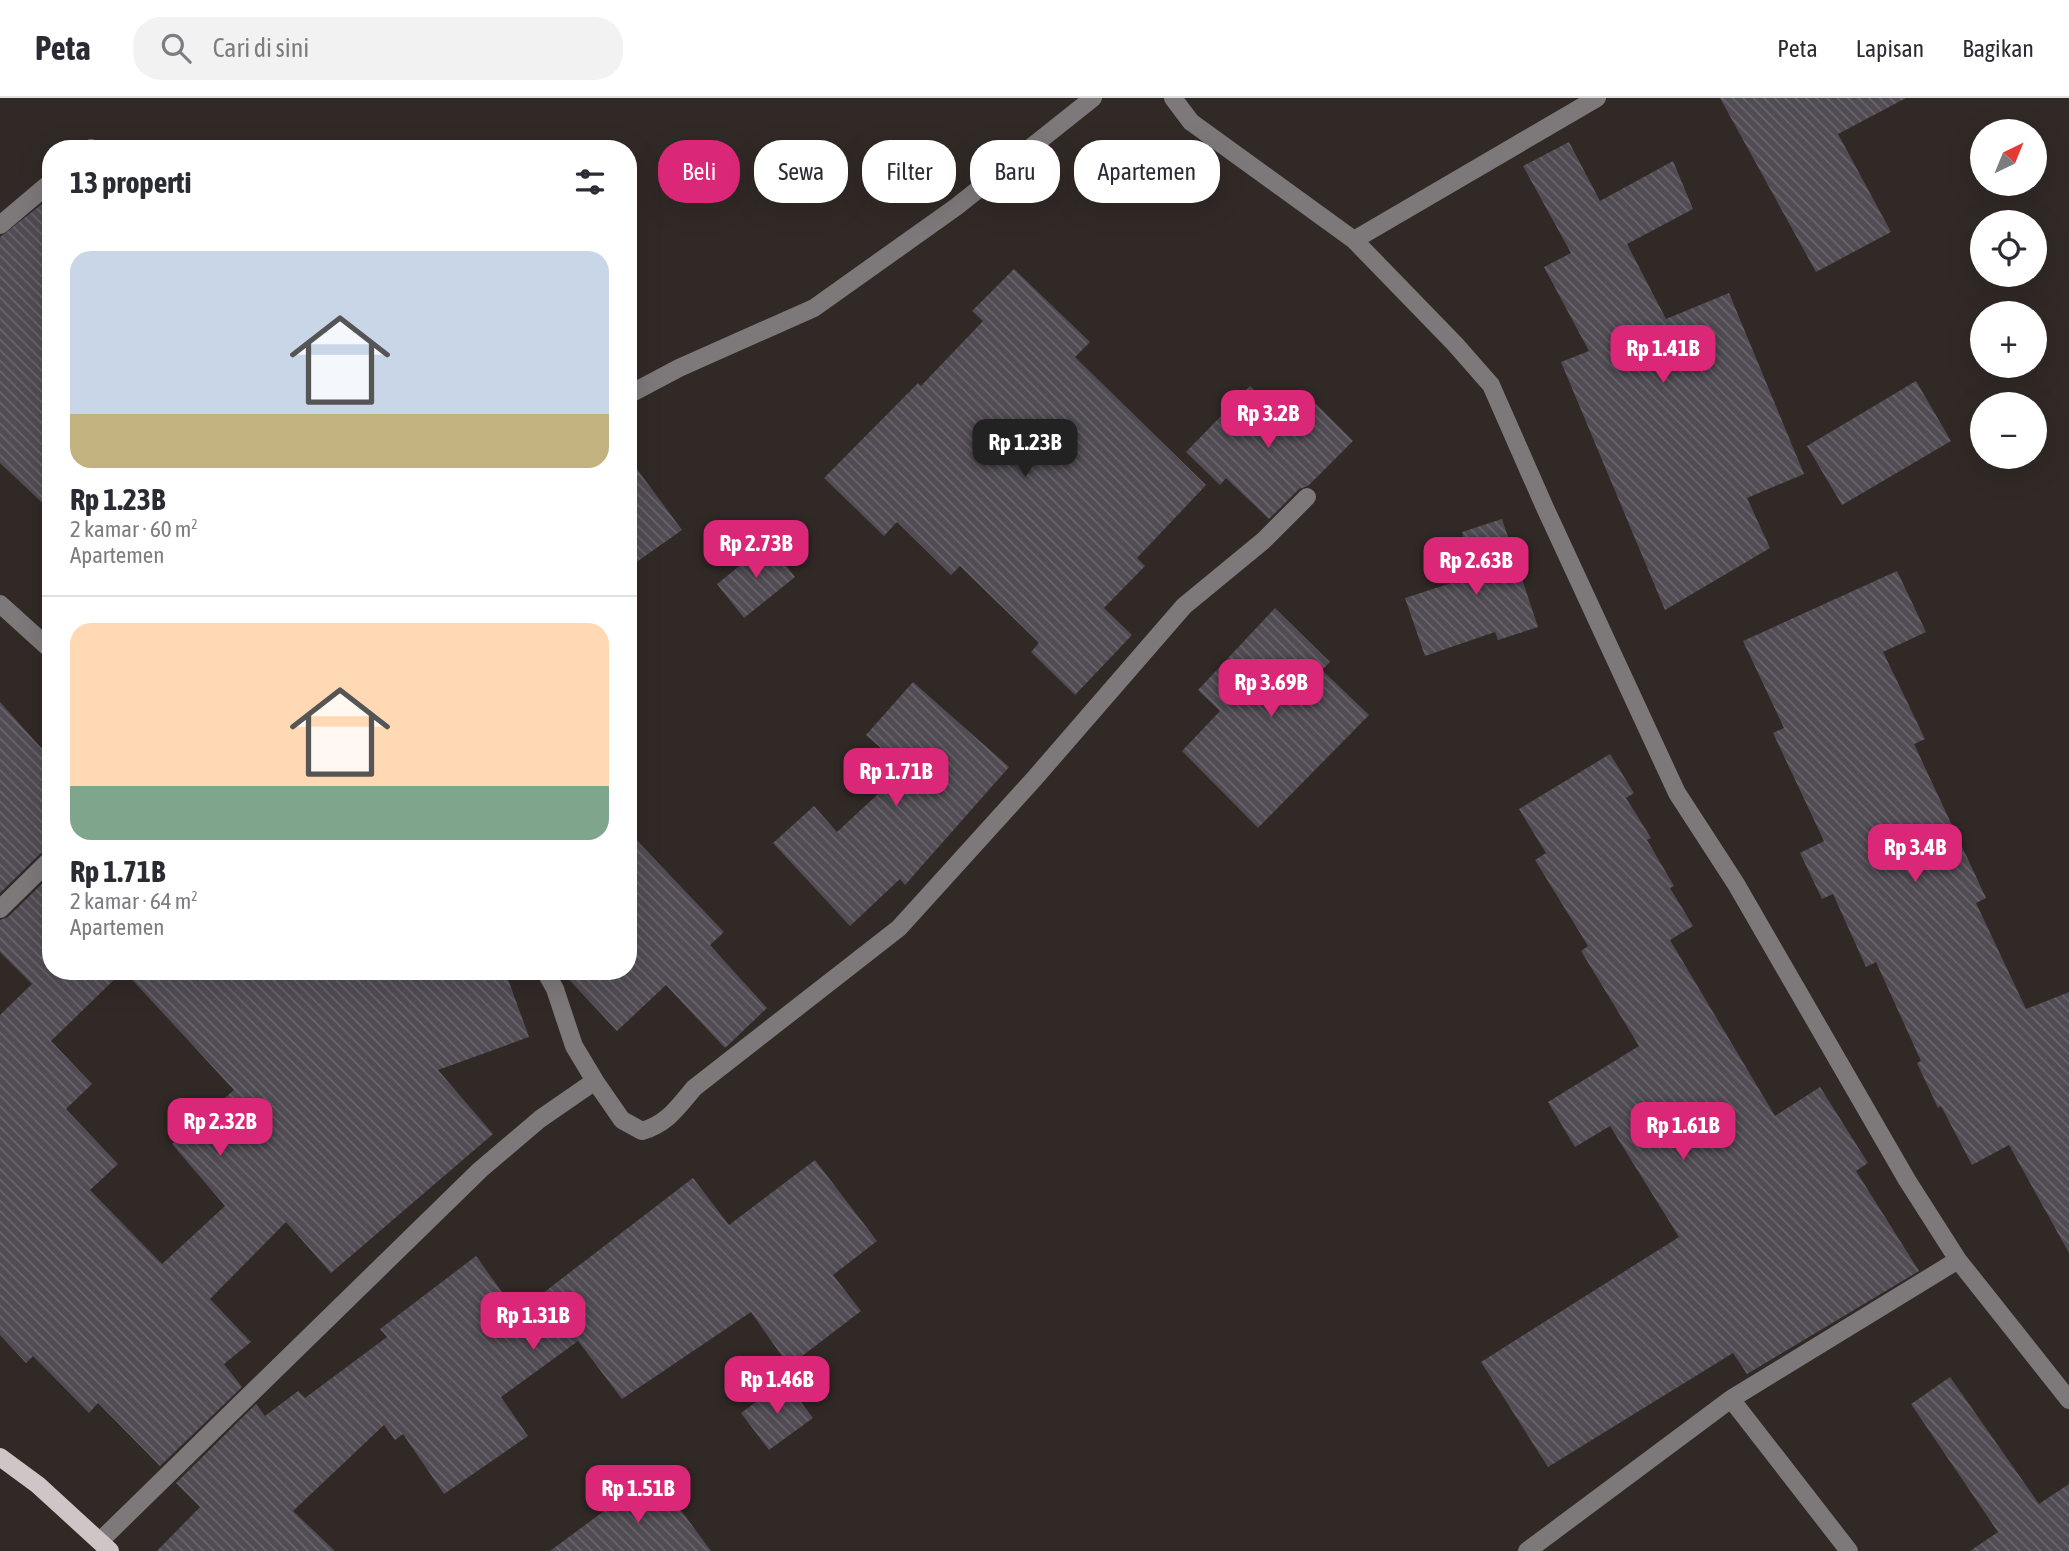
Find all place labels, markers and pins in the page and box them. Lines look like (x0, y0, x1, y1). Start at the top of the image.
pin: Rp 1.41B (1591, 326, 1735, 385)
pin: Rp 3.2B (1203, 390, 1333, 450)
pin: Rp 1.23B (953, 420, 1097, 479)
pin: Rp 2.73B (684, 520, 828, 580)
pin: Rp 2.63B (1404, 538, 1548, 597)
pin: Rp 3.69B (1199, 660, 1343, 719)
pin: Rp 1.71B (824, 748, 968, 808)
pin: Rp 3.4B (1850, 824, 1980, 884)
pin: Rp 2.32B (148, 1098, 292, 1158)
pin: Rp 1.61B (1611, 1102, 1755, 1162)
pin: Rp 1.31B (461, 1292, 605, 1352)
pin: Rp 1.46B (705, 1356, 849, 1416)
pin: Rp 1.51B (566, 1466, 710, 1525)

